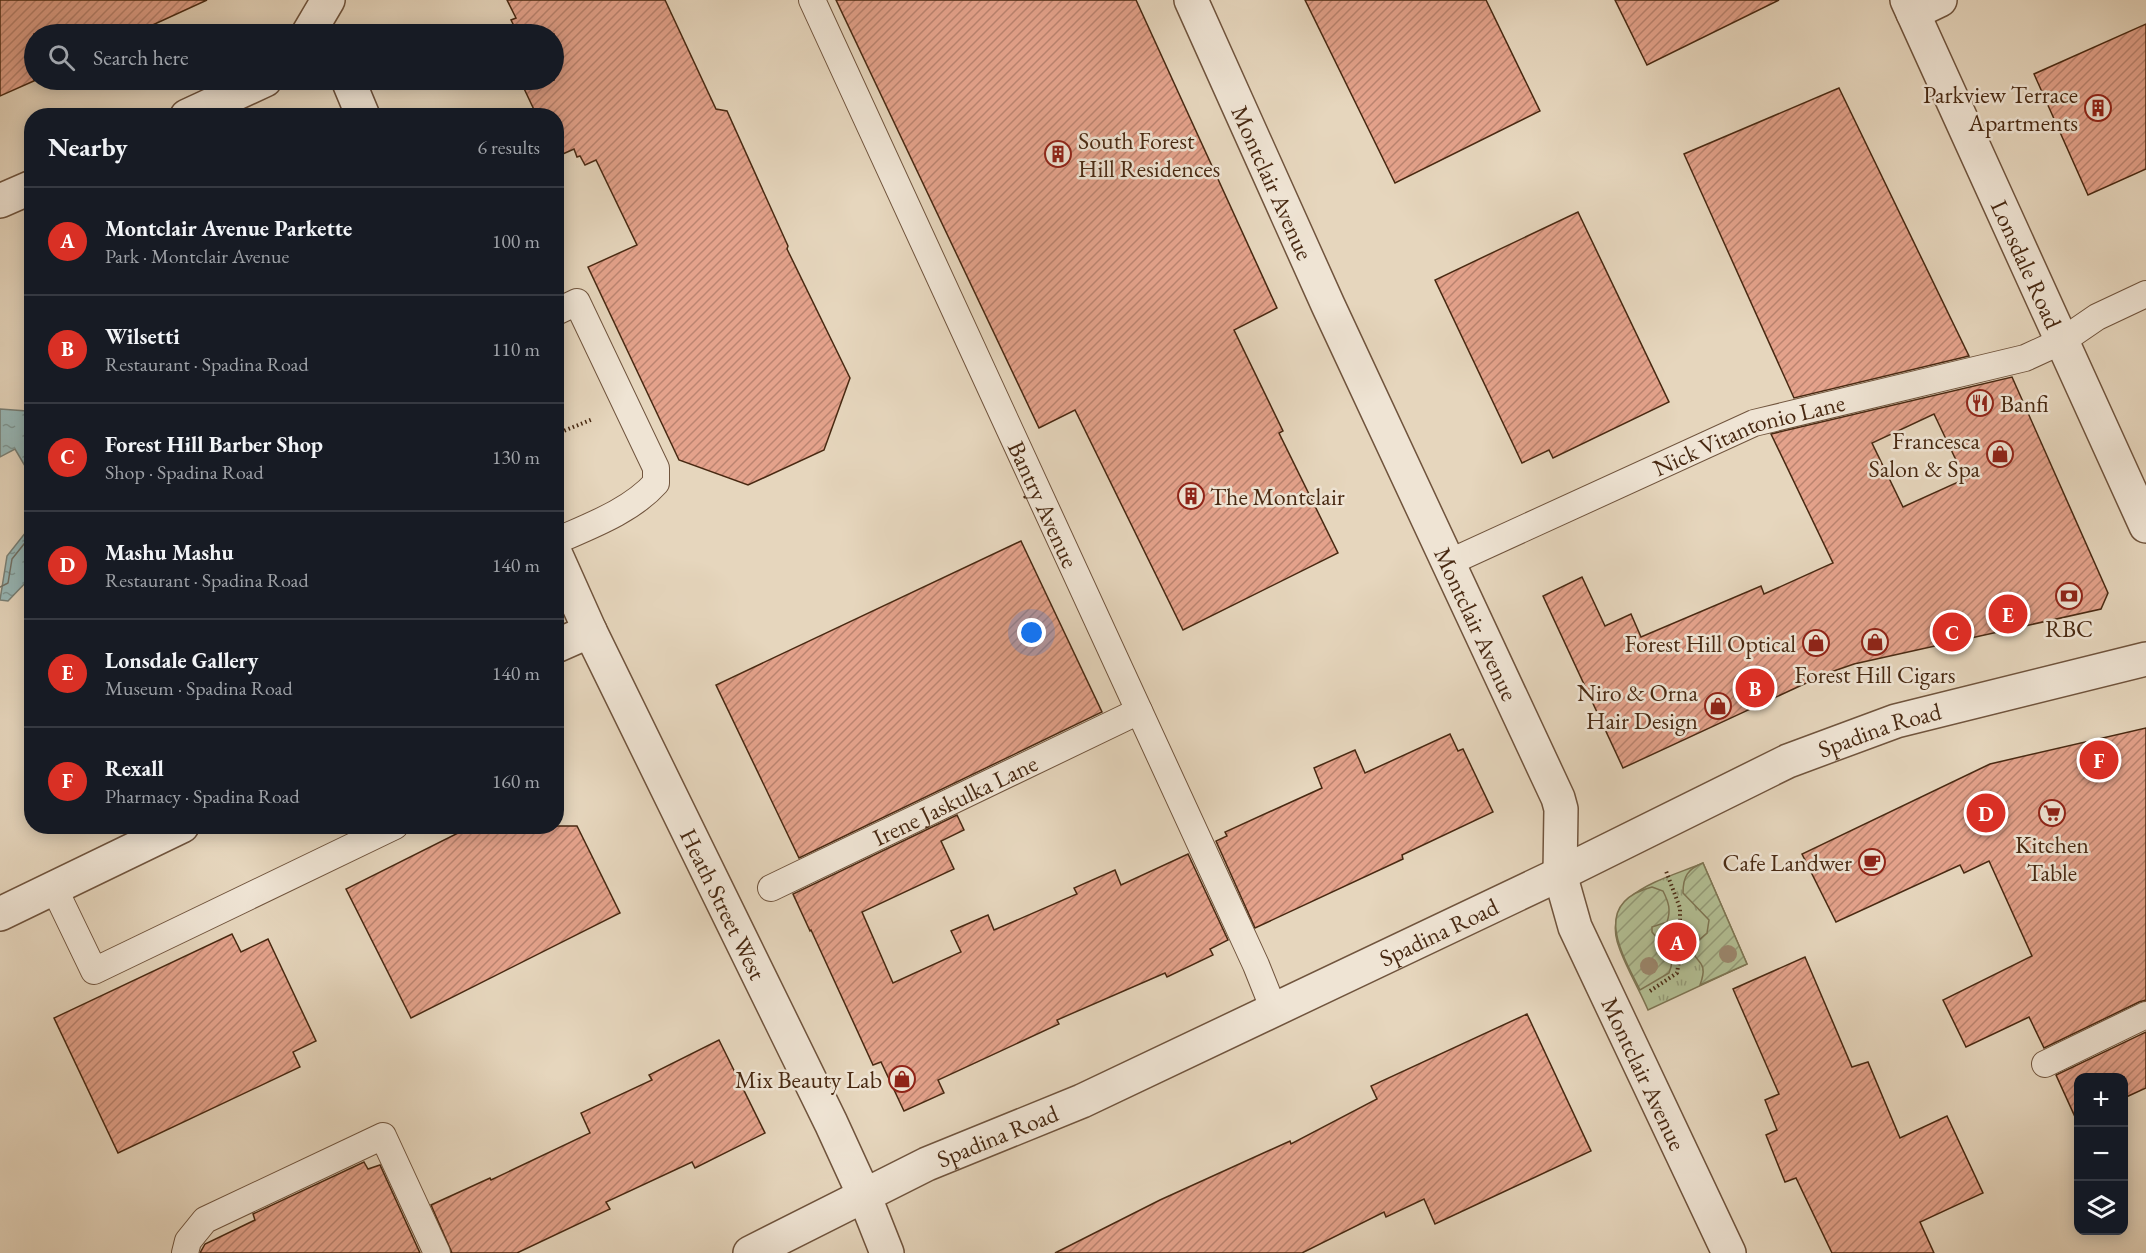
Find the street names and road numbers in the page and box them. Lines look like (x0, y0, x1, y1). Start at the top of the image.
street label: Montclair Avenue (1225, 100, 1321, 265)
street label: Lonsdale Road (1984, 195, 2070, 334)
street label: Nick Vitantonio Lane (1648, 386, 1848, 483)
street label: Bantry Avenue (1001, 436, 1087, 573)
street label: Montclair Avenue (1428, 542, 1526, 705)
street label: Spadina Road (1813, 695, 1945, 764)
street label: Irene Jaskulka Lane (867, 747, 1042, 852)
street label: Heath Street West (673, 823, 774, 985)
street label: Spadina Road (1374, 890, 1504, 973)
street label: Montclair Avenue (1595, 992, 1694, 1155)
street label: Spadina Road (932, 1097, 1063, 1174)

